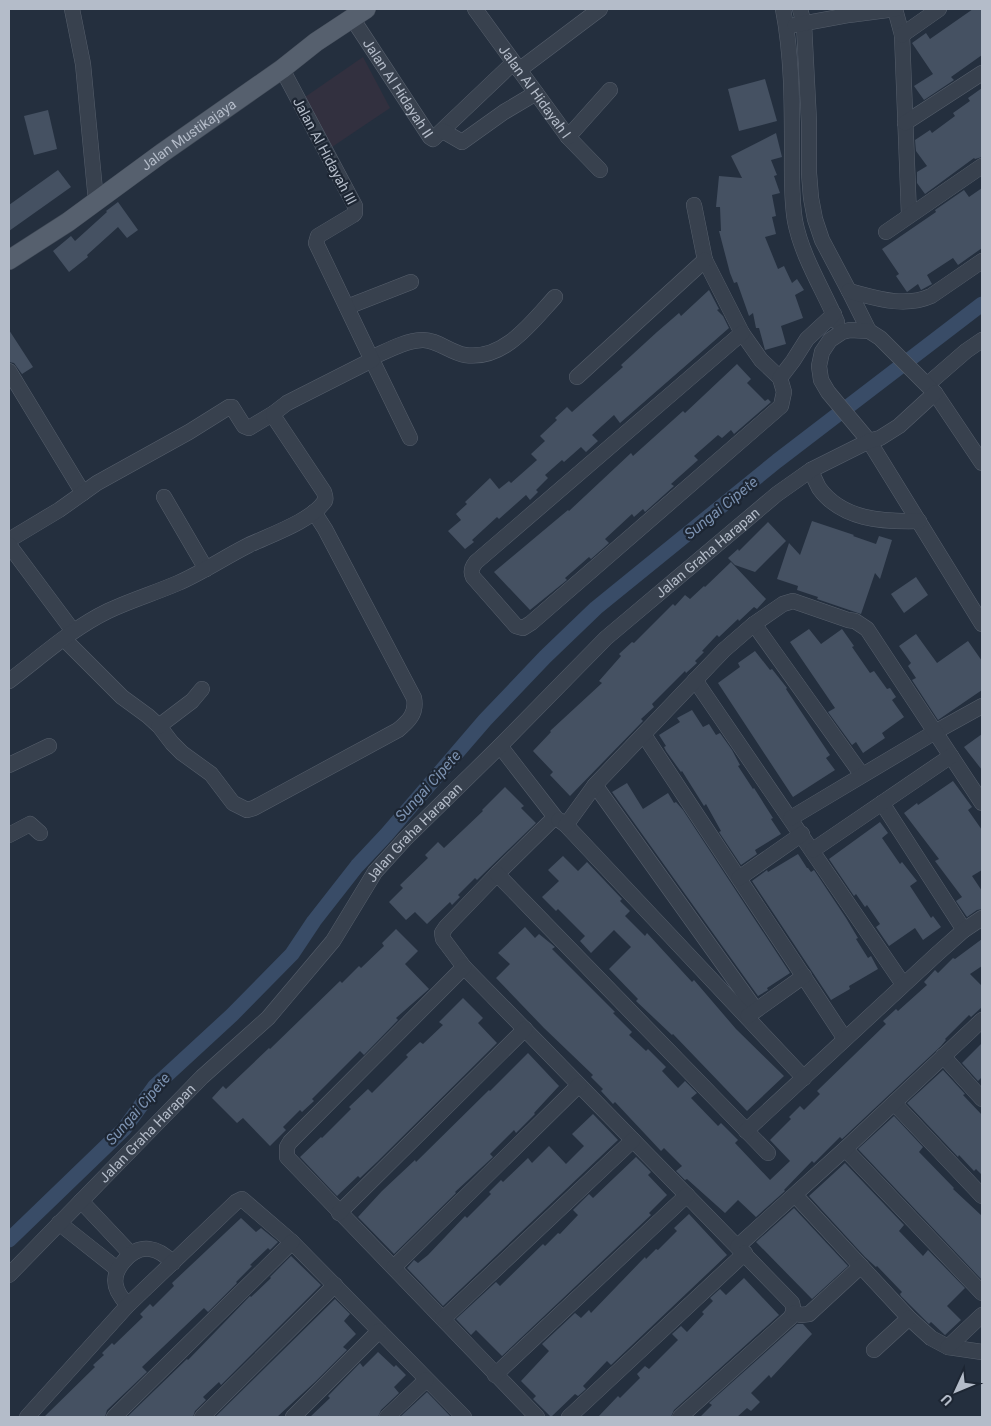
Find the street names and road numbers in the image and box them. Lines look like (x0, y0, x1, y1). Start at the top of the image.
street label: Jalan Al Hidayah II (360, 36, 436, 141)
street label: Jalan Al Hidayah I (496, 42, 574, 141)
street label: Jalan Al Hidayah III (290, 95, 360, 207)
street label: Jalan Mustikajaya (138, 96, 239, 174)
street label: Jalan Graha Harapan (652, 504, 763, 601)
street label: Jalan Graha Harapan (363, 780, 465, 885)
street label: Jalan Graha Harapan (96, 1081, 199, 1186)

